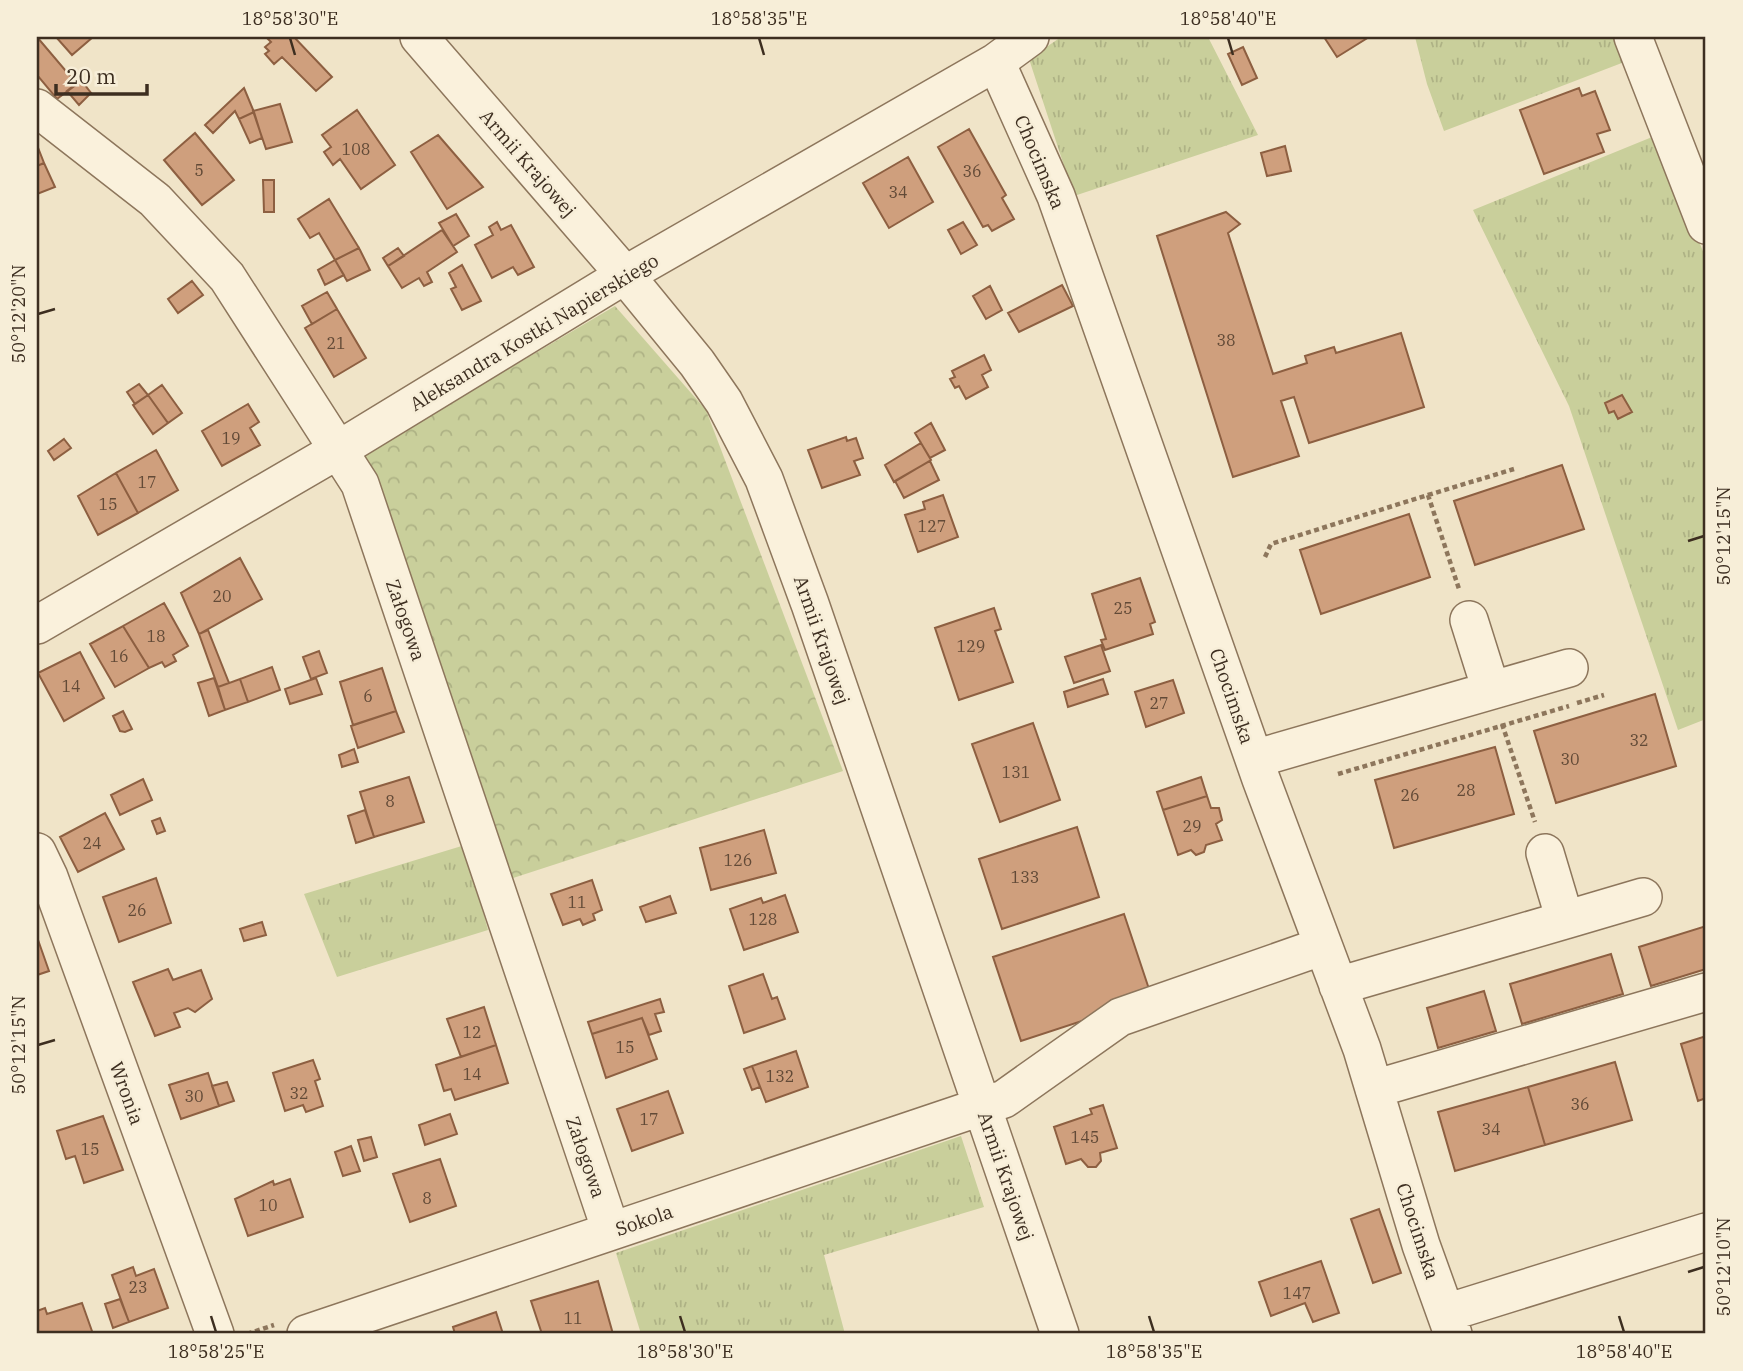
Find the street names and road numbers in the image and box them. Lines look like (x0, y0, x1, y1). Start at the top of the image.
street label: Armii Krajowej (475, 104, 581, 222)
street label: Chocimska (1009, 111, 1071, 213)
street label: Aleksandra Kostki Napierskiego (405, 248, 663, 416)
street label: Armii Krajowej (789, 572, 855, 708)
street label: Załogowa (381, 576, 431, 664)
street label: Chocimska (1204, 645, 1260, 747)
street label: Wronia (105, 1058, 149, 1128)
street label: Armii Krajowej (973, 1108, 1039, 1244)
street label: Załogowa (561, 1113, 611, 1201)
street label: Chocimska (1391, 1180, 1445, 1282)
street label: Sokola (612, 1199, 676, 1241)

